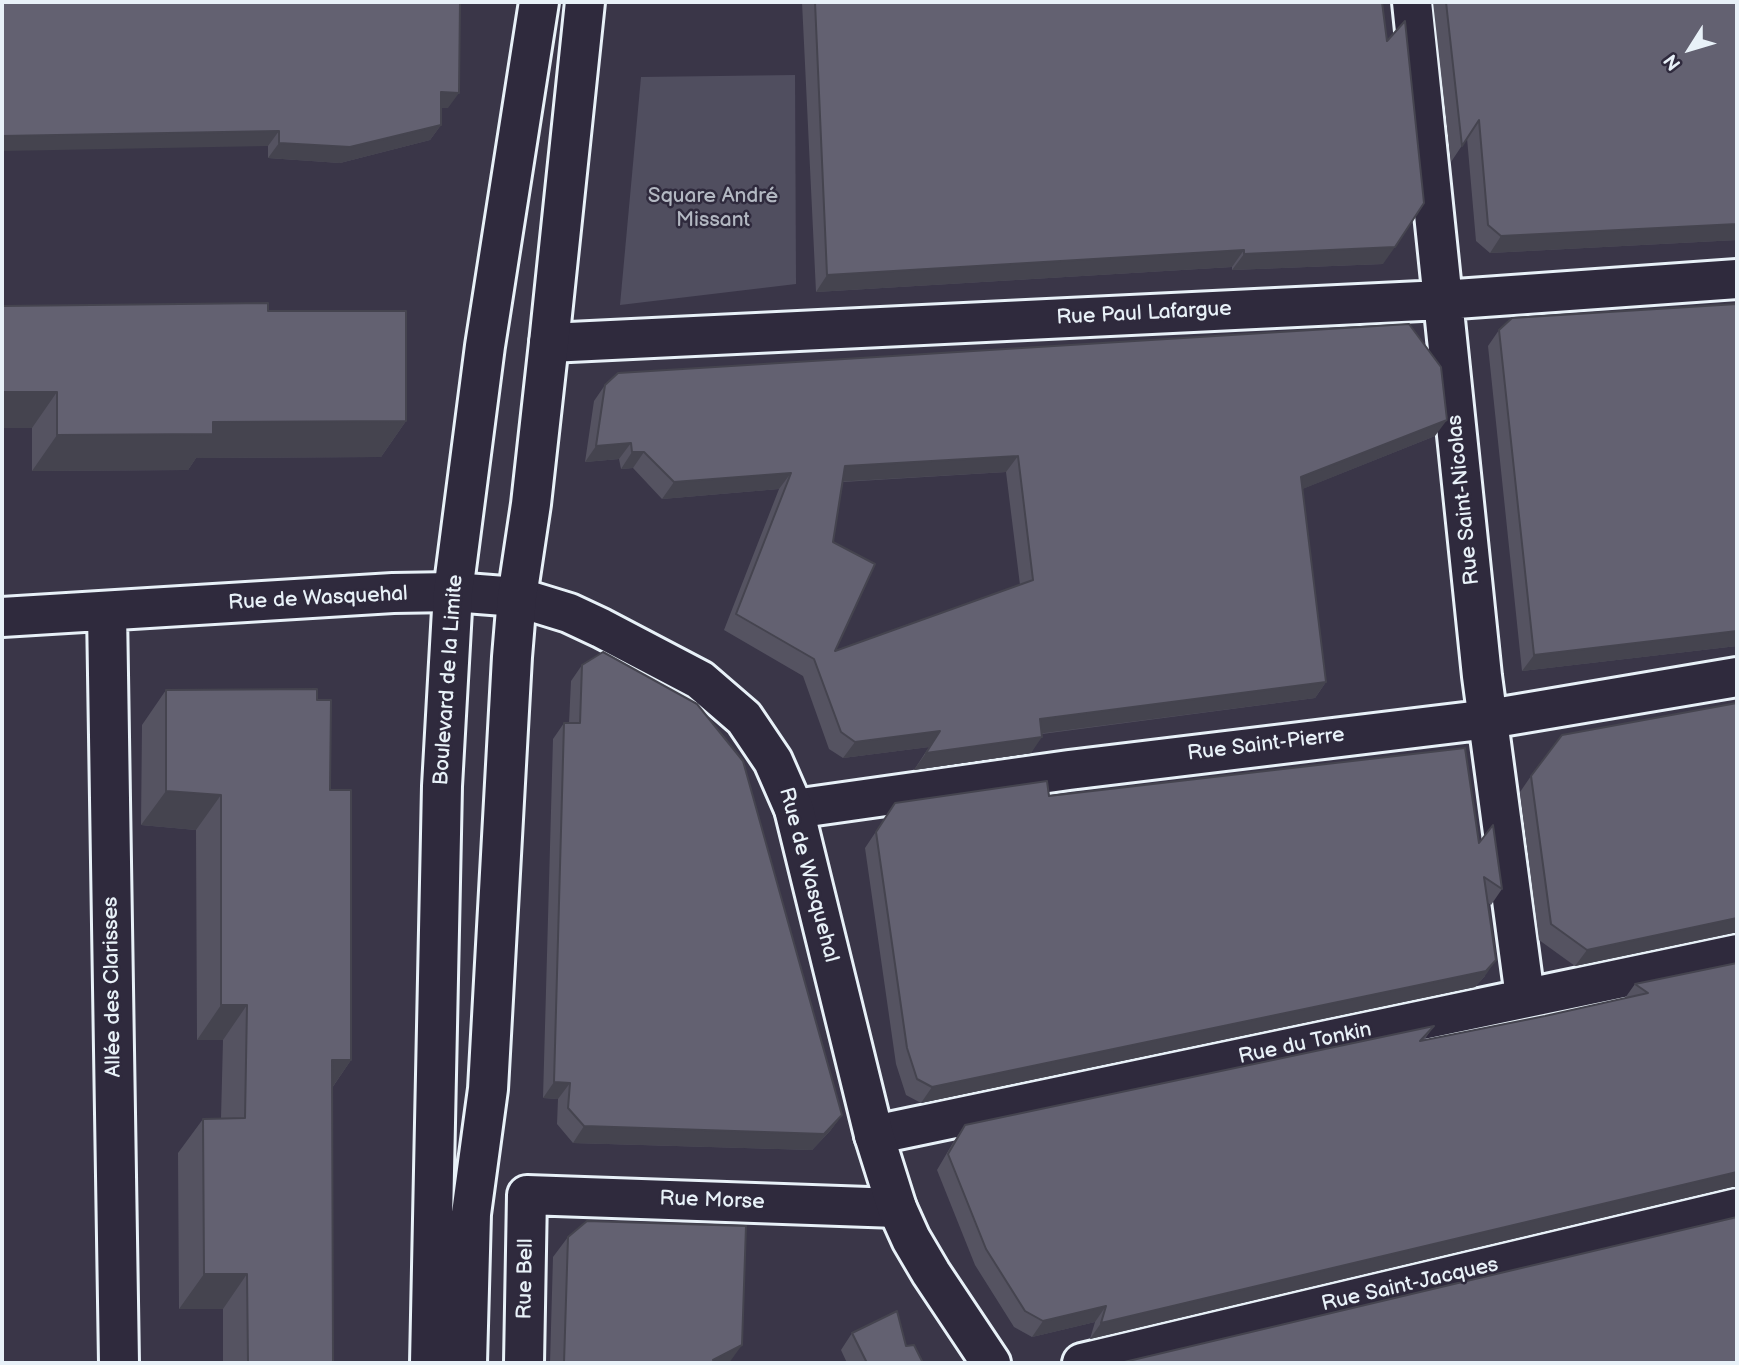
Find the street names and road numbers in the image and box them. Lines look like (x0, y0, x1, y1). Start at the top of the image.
street label: Rue Paul Lafargue (1056, 297, 1232, 331)
street label: Rue Saint-Nicolas (1443, 414, 1485, 586)
street label: Boulevard de la Limite (429, 574, 469, 786)
street label: Rue de Wasquehal (228, 582, 408, 616)
street label: Rue Saint-Pierre (1186, 723, 1346, 767)
street label: Rue de Wasquehal (773, 785, 843, 965)
street label: Allée des Clarisses (99, 896, 127, 1078)
street label: Rue du Tonkin (1236, 1018, 1374, 1070)
street label: Rue Morse (659, 1187, 765, 1215)
street label: Rue Bell (513, 1238, 539, 1320)
street label: Rue Saint-Jacques (1319, 1252, 1501, 1318)

